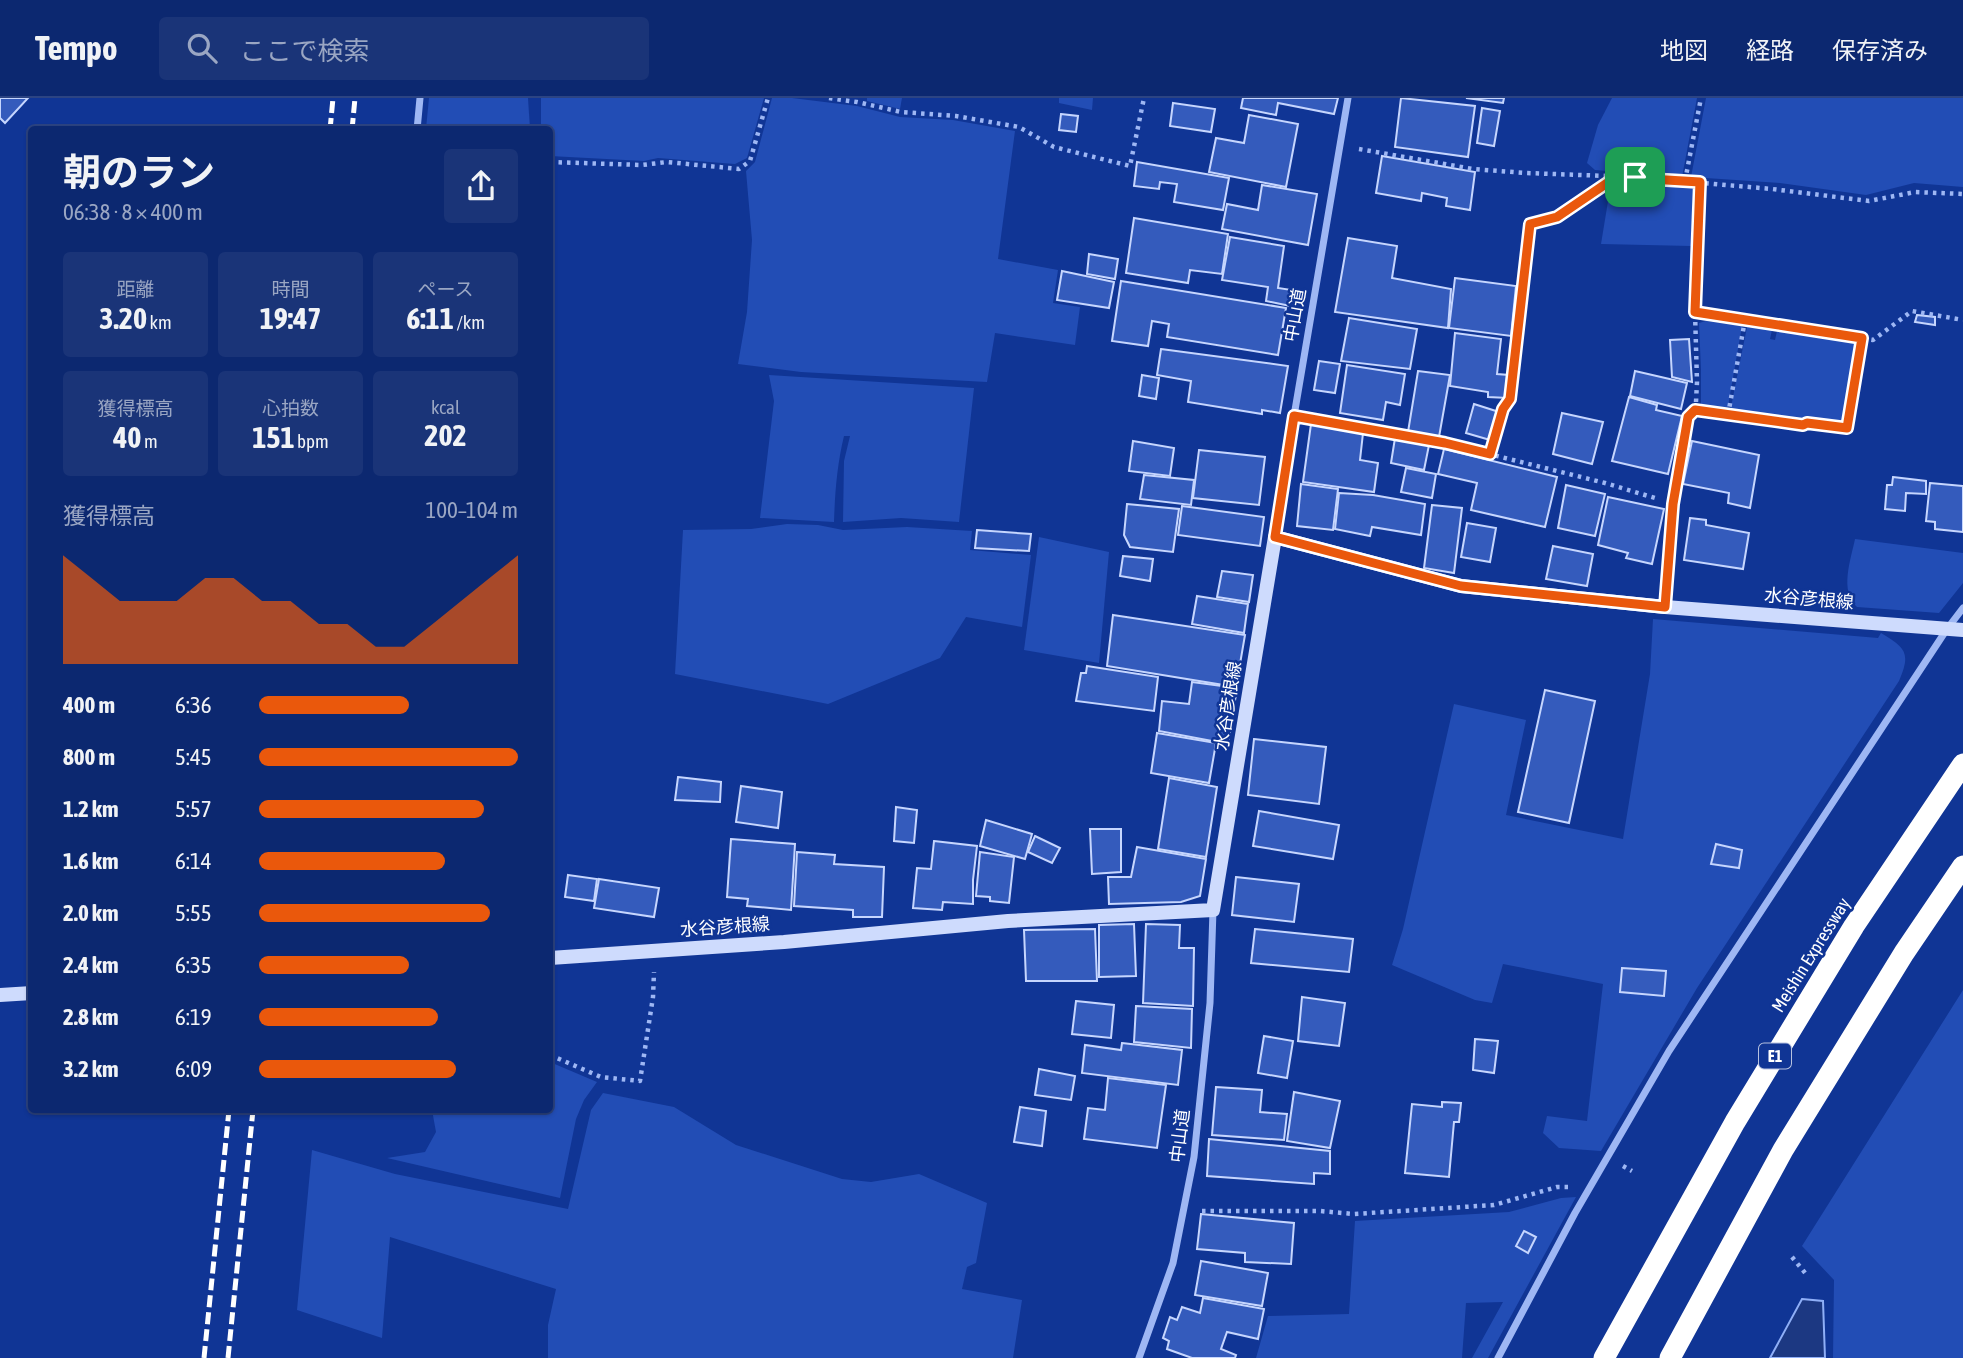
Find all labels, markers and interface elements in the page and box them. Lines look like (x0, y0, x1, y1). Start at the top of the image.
search box (159, 17, 649, 80)
text: Tempo (35, 29, 117, 67)
icon: search (183, 29, 221, 67)
text: ここで検索 (239, 36, 369, 66)
text: 地図 (1660, 37, 1708, 64)
text: 経路 (1746, 37, 1794, 64)
text: 保存済み (1832, 37, 1928, 64)
pin (1605, 147, 1665, 207)
button: share (444, 149, 518, 223)
text: 朝のラン (63, 151, 215, 194)
icon: arrive (1616, 158, 1654, 196)
text: 06:38 · 8 × 400 m (63, 199, 203, 225)
text: 距離 (116, 278, 155, 300)
text: 時間 (271, 278, 310, 300)
text: ペース (417, 278, 474, 300)
street label: 中山道 (1279, 287, 1310, 343)
text: 3.20 (99, 301, 147, 335)
text: 19:47 (260, 301, 321, 335)
text: 6:11 (406, 301, 454, 335)
text: km (147, 311, 172, 333)
text: /km (454, 311, 485, 333)
text: kcal (431, 396, 460, 418)
text: 獲得標高 (97, 397, 174, 419)
text: 心拍数 (262, 397, 319, 419)
text: 202 (424, 418, 467, 452)
text: 40 (113, 420, 141, 454)
text: 151 (252, 420, 295, 454)
text: m (141, 430, 158, 452)
text: bpm (295, 430, 329, 452)
text: 100–104 m (425, 497, 518, 523)
text: 獲得標高 (63, 503, 155, 529)
street label: 水谷彦根線 (1763, 584, 1855, 613)
street label: 水谷彦根線 (1210, 660, 1245, 752)
text: 400 m (63, 692, 115, 718)
text: 6:36 (175, 692, 212, 718)
text: 800 m (63, 744, 115, 770)
text: 5:45 (175, 744, 212, 770)
text: 1.2 km (63, 796, 119, 822)
text: 5:57 (175, 796, 212, 822)
text: 1.6 km (63, 848, 119, 874)
text: 6:14 (175, 848, 212, 874)
street label: Meishin Expressway (1767, 894, 1854, 1016)
text: 2.0 km (63, 900, 119, 926)
text: 5:55 (175, 900, 212, 926)
street label: 水谷彦根線 (679, 913, 771, 940)
text: 2.4 km (63, 952, 119, 978)
text: 6:35 (175, 952, 212, 978)
text: 2.8 km (63, 1004, 119, 1030)
text: 6:19 (175, 1004, 212, 1030)
road number: E1 (1759, 1044, 1791, 1068)
text: 3.2 km (63, 1056, 119, 1082)
text: 6:09 (175, 1056, 212, 1082)
street label: 中山道 (1166, 1108, 1193, 1164)

